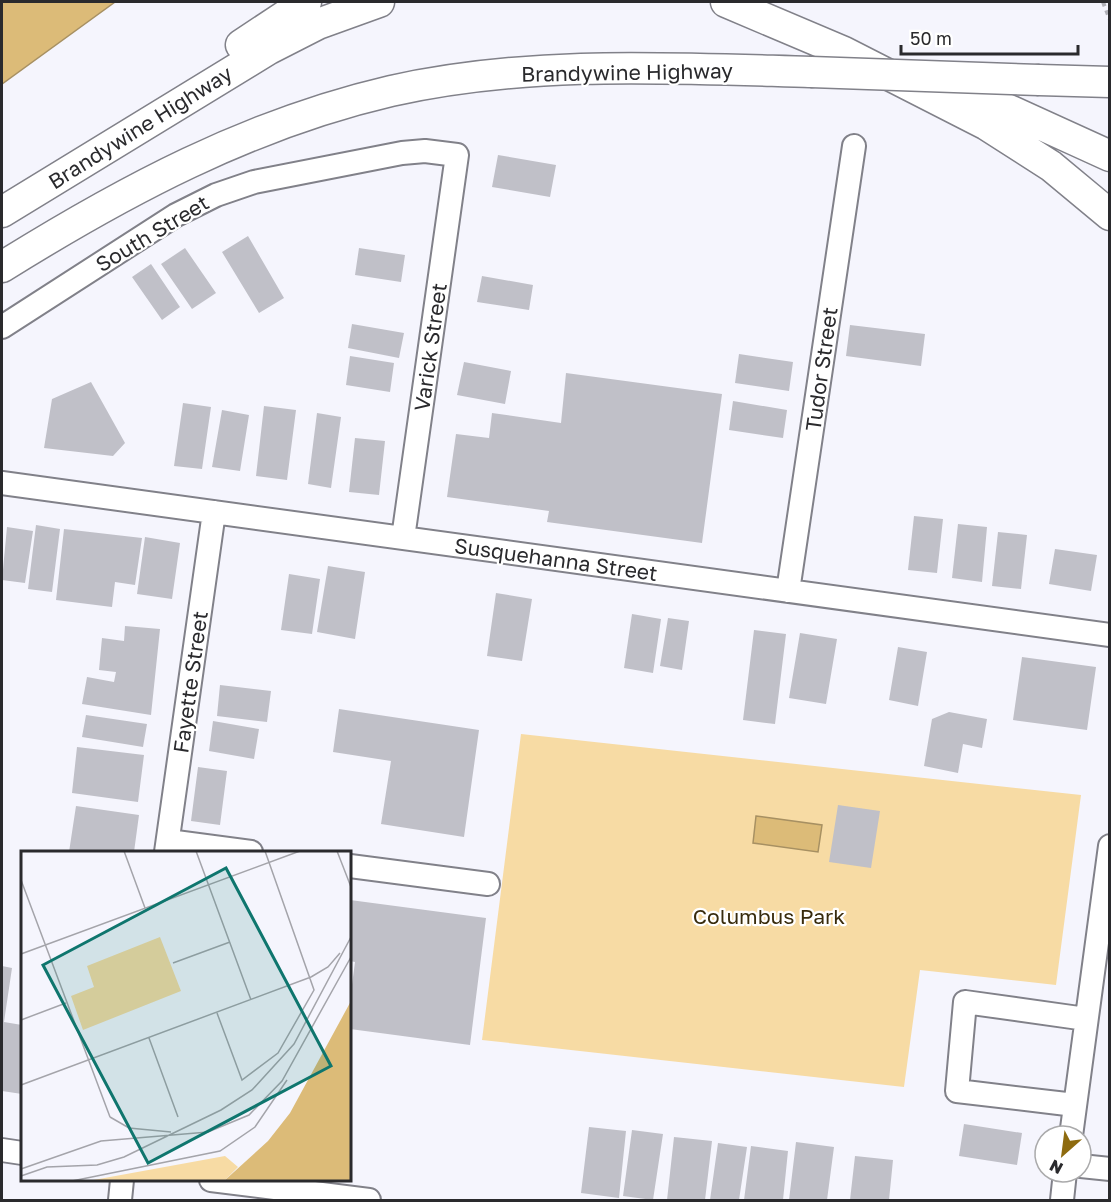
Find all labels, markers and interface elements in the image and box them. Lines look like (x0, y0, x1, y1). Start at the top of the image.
scale bar (901, 18, 1078, 56)
text: 50 m (910, 27, 952, 49)
street label: Brandywine Highway (521, 57, 733, 87)
street label: Brandywine Highway (43, 60, 237, 194)
street label: South Street (91, 189, 213, 277)
street label: Varick Street (408, 281, 452, 413)
street label: Tudor Street (799, 305, 843, 433)
street label: Susquehanna Street (453, 532, 659, 586)
street label: Fayette Street (167, 609, 213, 755)
inset map (21, 851, 351, 1181)
park label: Columbus Park (693, 903, 845, 929)
north arrow (1033, 1124, 1093, 1184)
text: N (1046, 1156, 1066, 1179)

